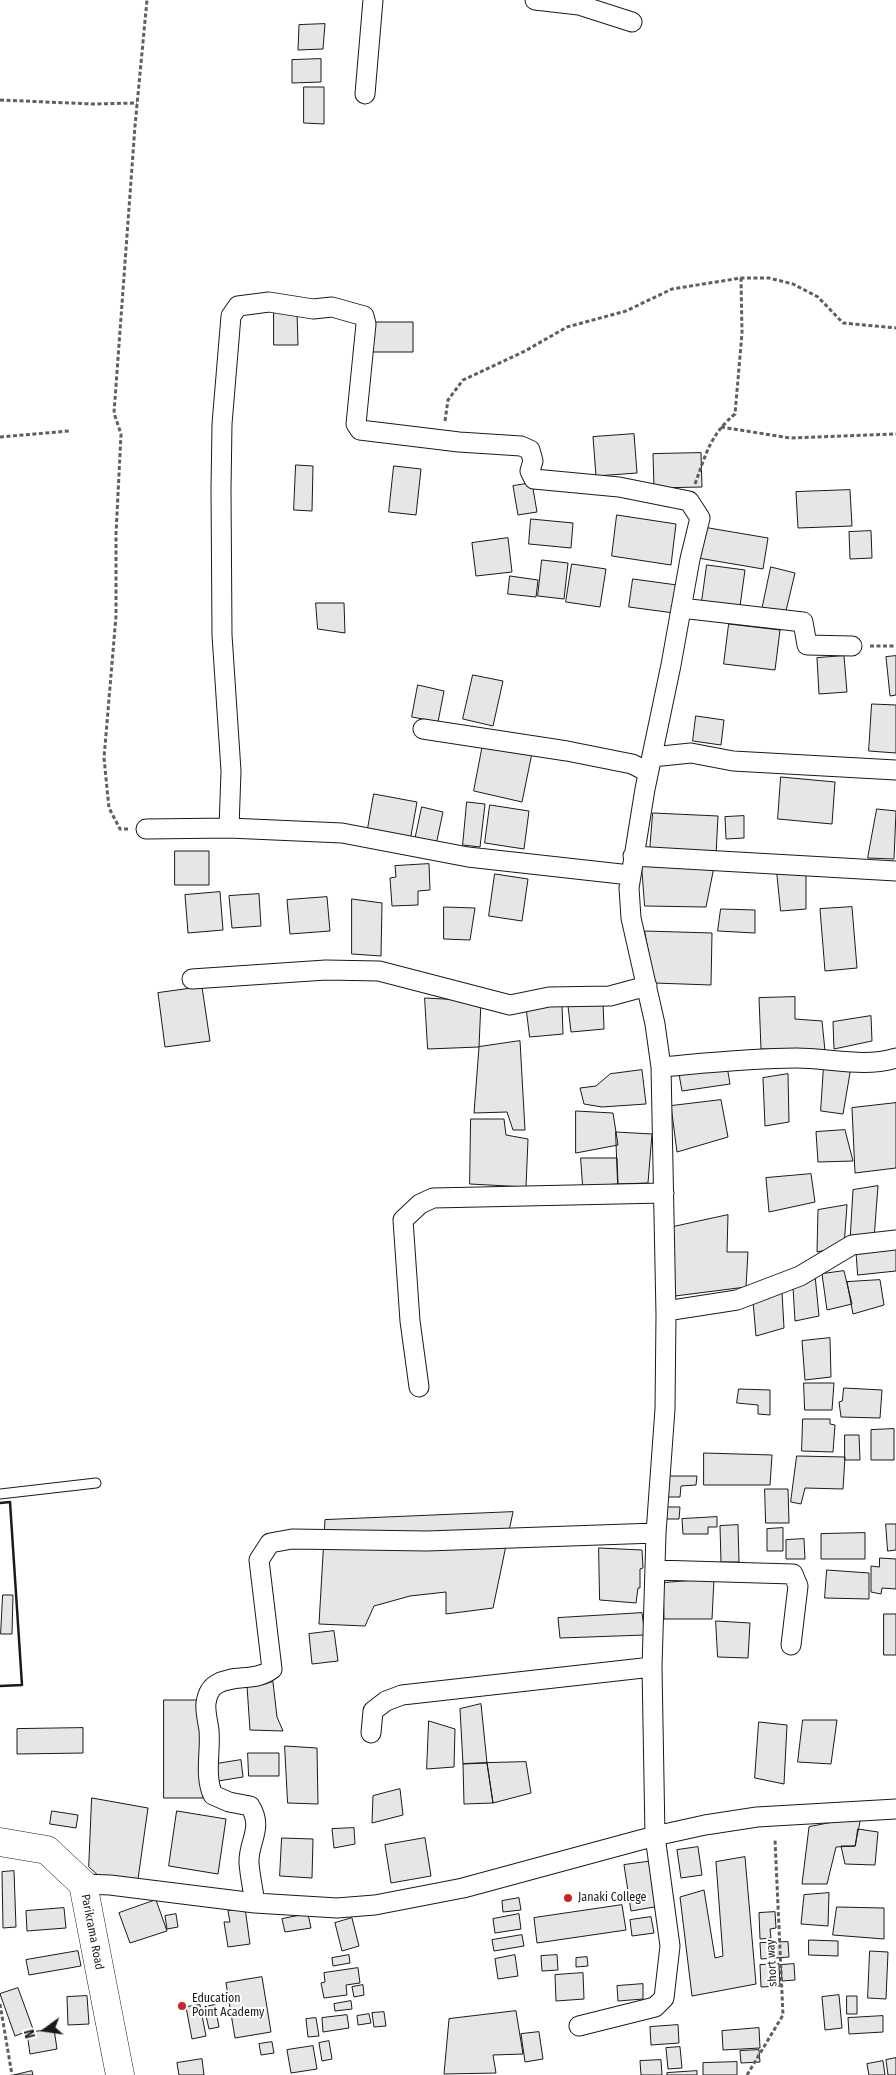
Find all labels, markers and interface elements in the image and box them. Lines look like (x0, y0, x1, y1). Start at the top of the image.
place label: Janaki College (578, 1891, 647, 1905)
marker: Janaki College (562, 1892, 574, 1904)
street label: Parikrama Road (78, 1893, 106, 1971)
street label: short way (764, 1939, 780, 1987)
place label: Education Point Academy (192, 1992, 264, 2020)
marker: Education Point Academy (176, 2000, 188, 2012)
north arrow (20, 2005, 70, 2055)
text: N (21, 2028, 39, 2040)

